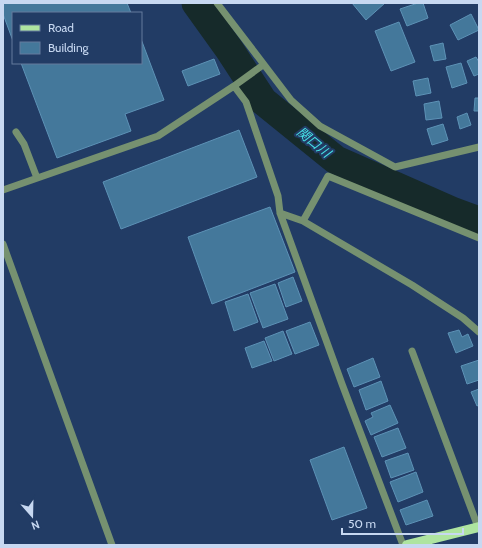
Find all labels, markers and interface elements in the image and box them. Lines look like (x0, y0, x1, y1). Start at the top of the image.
legend (12, 12, 142, 64)
text: Road (48, 20, 74, 35)
text: Building (48, 40, 90, 55)
water label: 関口川 (294, 124, 336, 162)
north arrow (12, 496, 52, 536)
scale bar (342, 510, 463, 536)
text: 50 m (348, 516, 376, 531)
text: N (29, 517, 41, 533)

